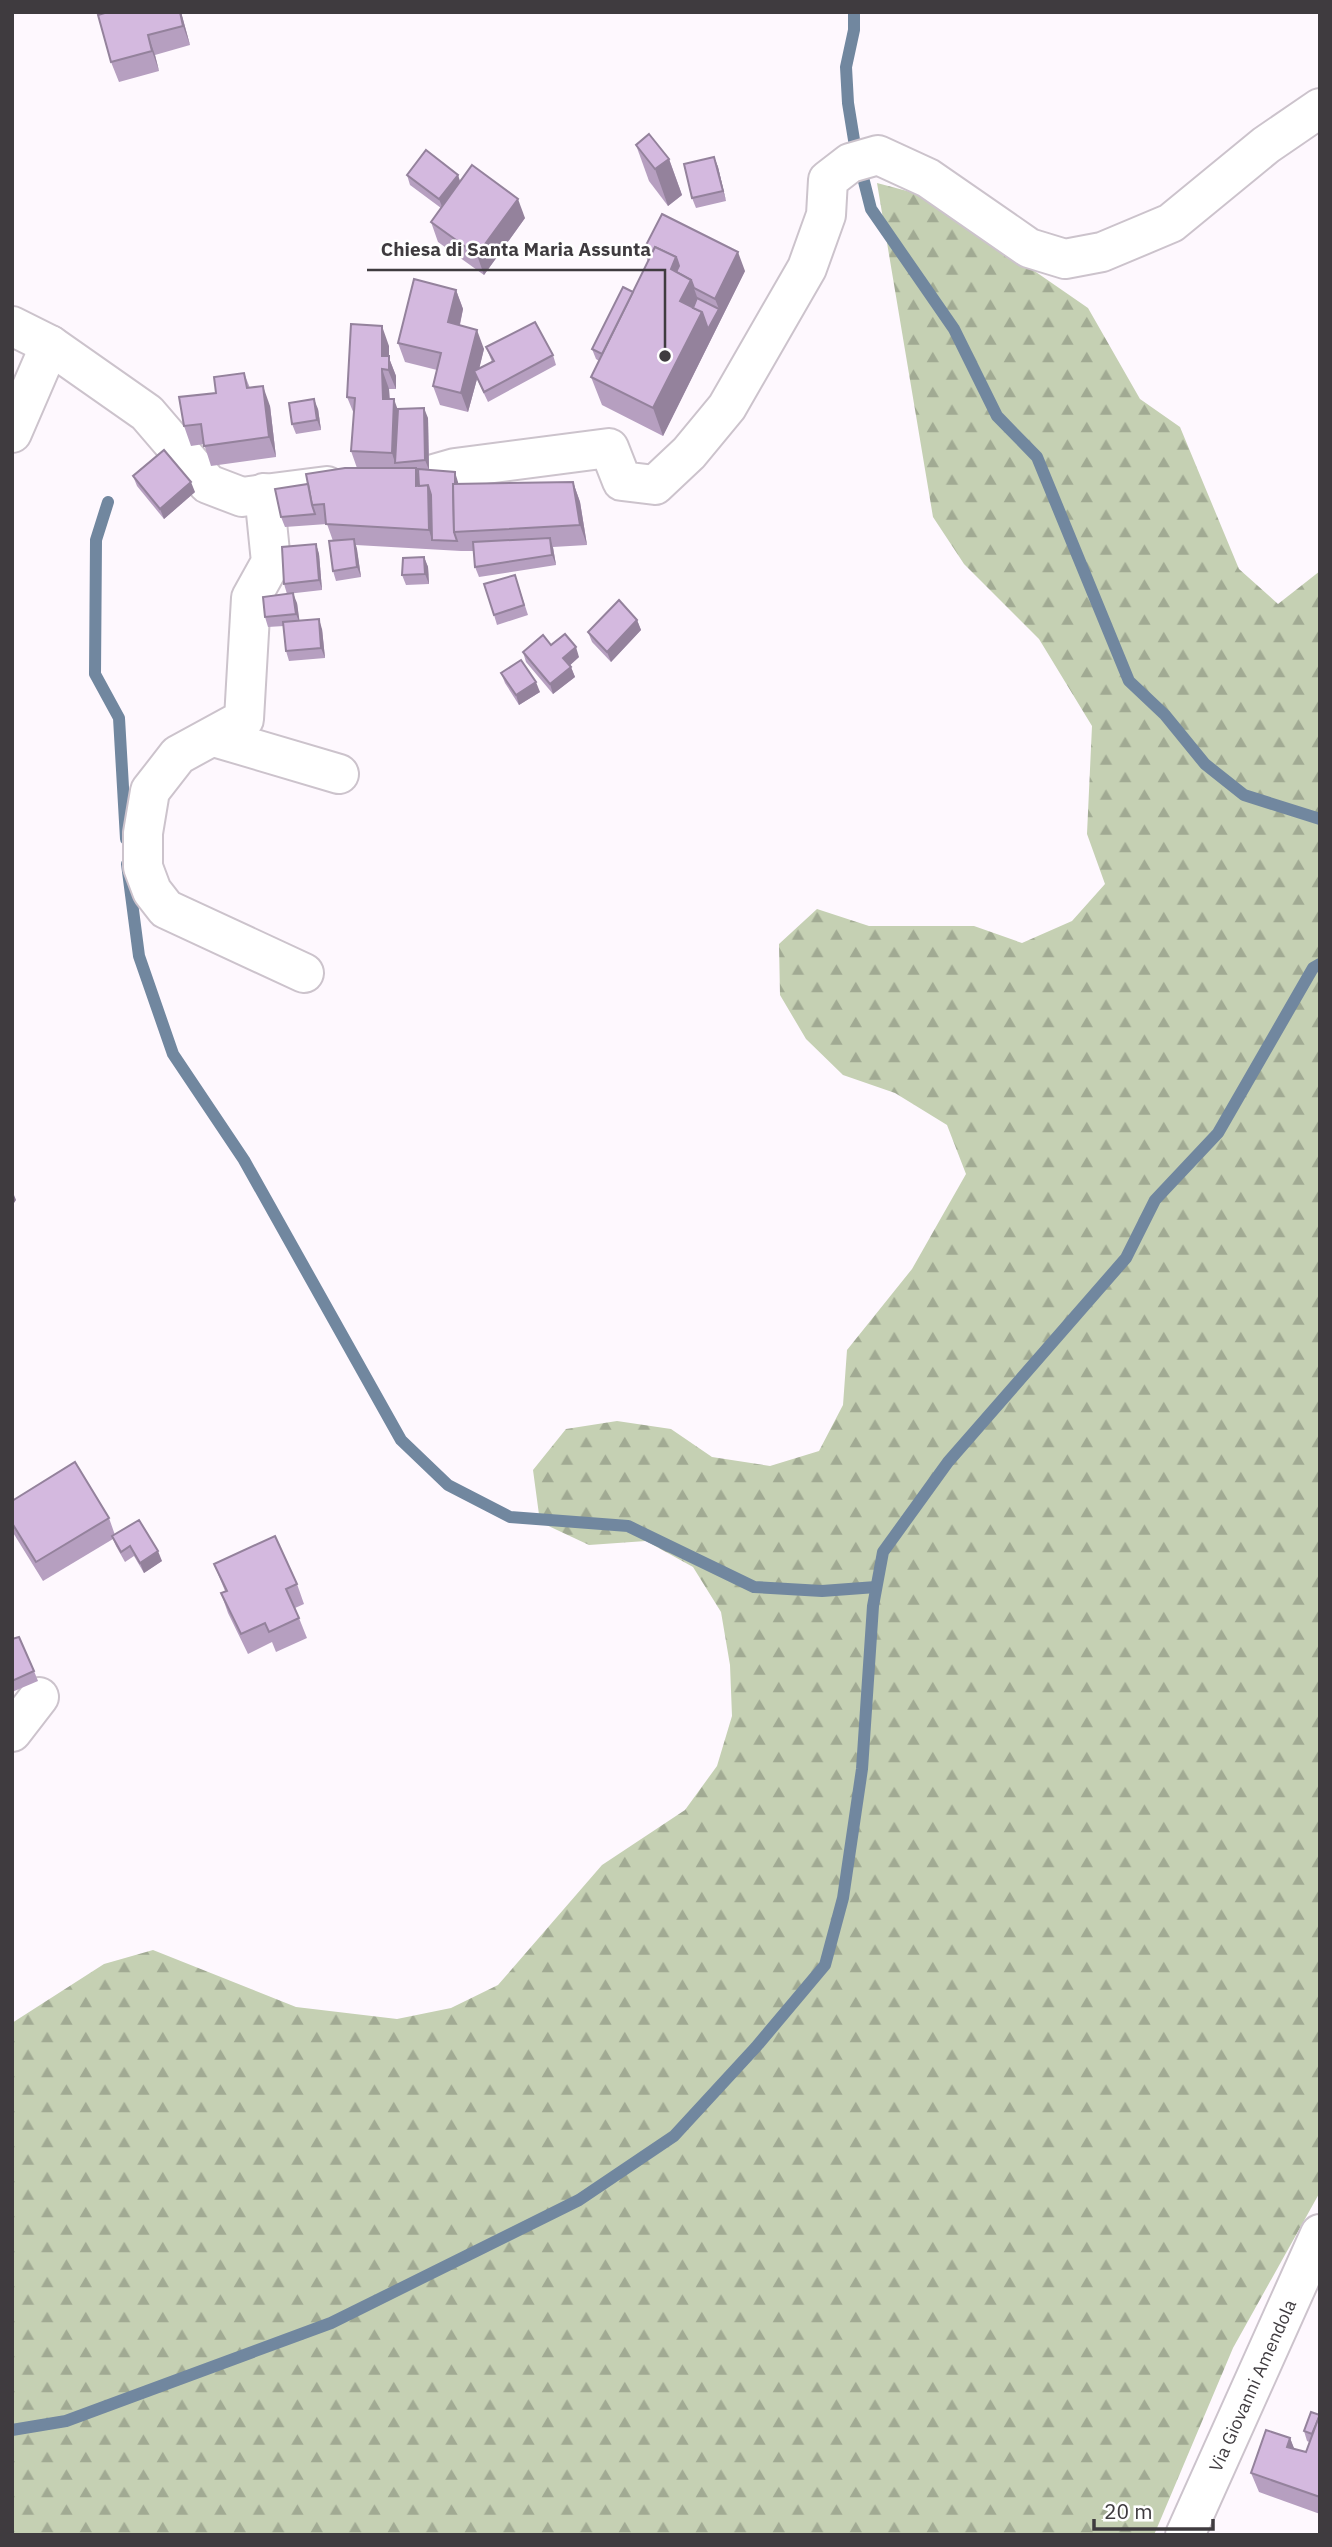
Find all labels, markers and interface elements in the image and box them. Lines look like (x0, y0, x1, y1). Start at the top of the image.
callout: Chiesa di Santa Maria Assunta (367, 230, 665, 270)
text: Chiesa di Santa Maria Assunta (381, 237, 651, 261)
street label: Via Giovanni Amendola (1203, 2295, 1301, 2475)
scale bar (1094, 2488, 1213, 2532)
text: 20 m (1104, 2497, 1153, 2525)

